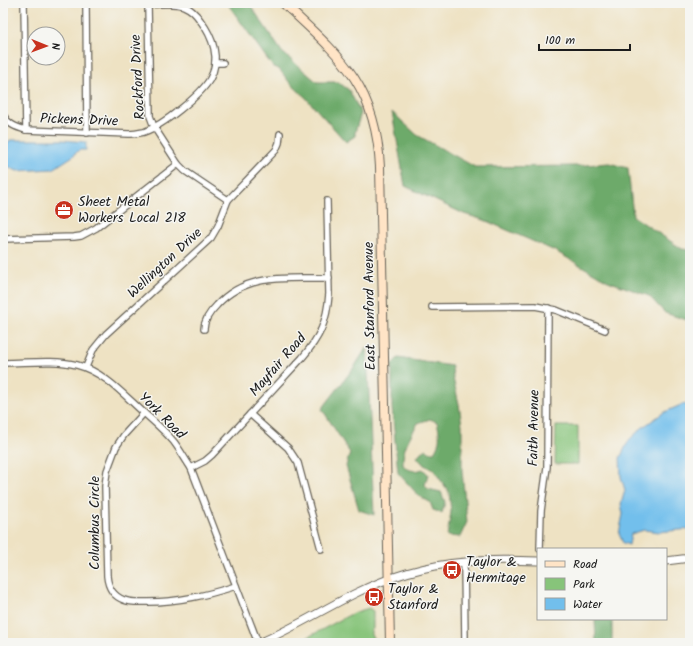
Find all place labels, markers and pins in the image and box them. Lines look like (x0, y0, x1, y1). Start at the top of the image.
place label: Sheet Metal Workers Local 218 (78, 191, 186, 229)
office icon: Sheet Metal Workers Local 218 (53, 199, 75, 221)
place label: Taylor & Hermitage (466, 551, 526, 589)
bus stop icon: Taylor & Hermitage (441, 559, 463, 581)
place label: Taylor & Stanford (388, 578, 439, 616)
bus stop icon: Taylor & Stanford (363, 586, 385, 608)

